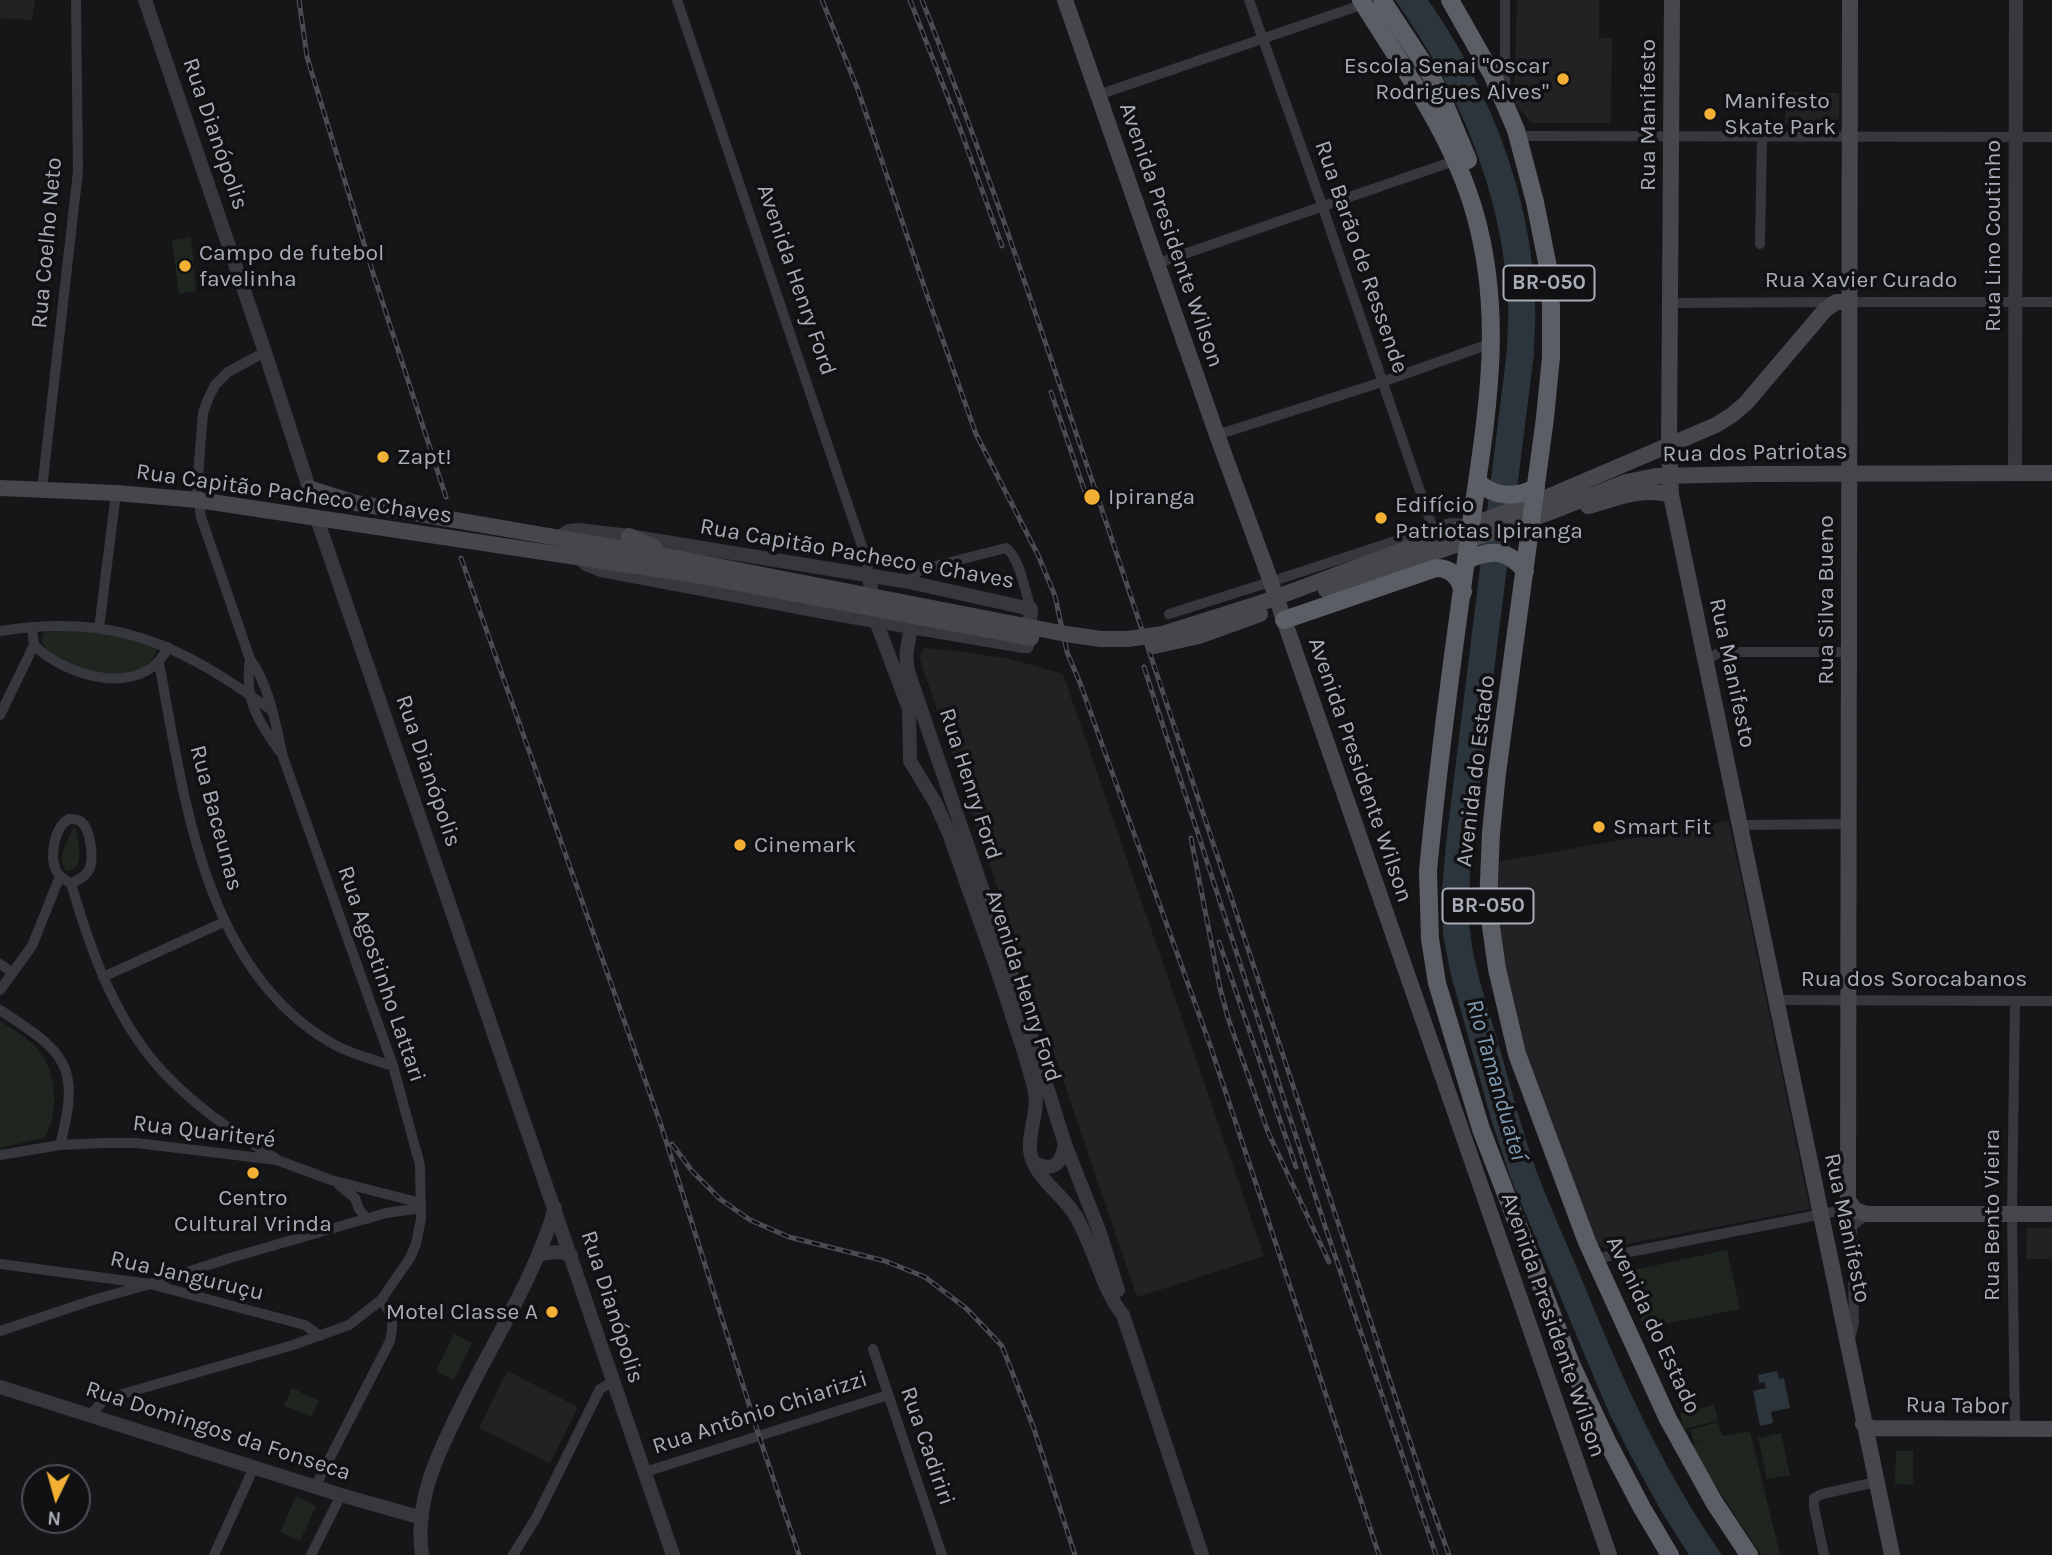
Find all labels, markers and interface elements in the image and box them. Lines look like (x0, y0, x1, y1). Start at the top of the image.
street label: Rua Manifesto (1634, 39, 1662, 191)
place label: Escola Senai "Oscar Rodrigues Alves" (1344, 52, 1549, 106)
street label: Rua Dianópolis (176, 54, 254, 214)
marker: Escola Senai "Oscar Rodrigues Alves" (1555, 71, 1571, 87)
place label: Manifesto Skate Park (1724, 87, 1836, 141)
street label: Avenida Presidente Wilson (1113, 99, 1229, 371)
marker: Manifesto Skate Park (1702, 106, 1718, 122)
street label: Rua Barão de Ressende (1308, 137, 1414, 377)
street label: Rua Lino Coutinho (1979, 140, 2007, 332)
street label: Rua Coelho Neto (26, 156, 68, 330)
street label: Avenida Henry Ford (750, 181, 842, 379)
place label: Campo de futebol favelinha (199, 239, 385, 293)
marker: Campo de futebol favelinha (177, 258, 193, 274)
road number: BR-050 (1504, 266, 1594, 300)
street label: Rua Xavier Curado (1765, 266, 1957, 294)
street label: Rua dos Patriotas (1662, 438, 1848, 468)
place label: Zapt! (397, 443, 452, 471)
marker: Zapt! (375, 449, 391, 465)
street label: Rua Capitão Pacheco e Chaves (134, 458, 454, 530)
place label: Ipiranga (1108, 483, 1195, 511)
marker: Ipiranga (1082, 487, 1102, 507)
place label: Edifício Patriotas Ipiranga (1395, 491, 1583, 545)
marker: Edifício Patriotas Ipiranga (1373, 510, 1389, 526)
street label: Rua Capitão Pacheco e Chaves (698, 513, 1016, 595)
street label: Rua Silva Bueno (1812, 515, 1840, 685)
street label: Rua Manifesto (1703, 596, 1761, 750)
street label: Avenida Presidente Wilson (1302, 634, 1418, 906)
street label: Avenida do Estado (1451, 674, 1501, 868)
street label: Rua Dianópolis (389, 691, 467, 851)
street label: Rua Henry Ford (933, 705, 1007, 863)
street label: Rua Baceunas (183, 742, 249, 894)
place label: Smart Fit (1613, 813, 1711, 841)
marker: Smart Fit (1591, 819, 1607, 835)
place label: Cinemark (754, 831, 856, 859)
marker: Cinemark (732, 837, 748, 853)
street label: Rua Agostinho Lattari (331, 862, 431, 1086)
street label: Avenida Henry Ford (979, 887, 1067, 1085)
road number: BR-050 (1442, 888, 1534, 923)
street label: Rua dos Sorocabanos (1801, 965, 2027, 993)
water label: Rio Tamanduateí (1459, 996, 1533, 1164)
street label: Rua Quariteré (131, 1110, 277, 1154)
street label: Rua Bento Vieira (1978, 1129, 2006, 1301)
street label: Rua Manifesto (1818, 1151, 1876, 1305)
marker: Centro Cultural Vrinda (245, 1165, 261, 1181)
place label: Centro Cultural Vrinda (174, 1184, 332, 1238)
street label: Avenida Presidente Wilson (1495, 1189, 1611, 1461)
street label: Rua Dianópolis (574, 1227, 650, 1387)
street label: Avenida do Estado (1600, 1232, 1706, 1418)
street label: Rua Janguruçu (107, 1245, 267, 1307)
place label: Motel Classe A (386, 1298, 538, 1326)
marker: Motel Classe A (544, 1304, 560, 1320)
street label: Rua Antônio Chiarizzi (649, 1365, 871, 1461)
street label: Rua Domingos da Fonseca (82, 1375, 354, 1487)
street label: Rua Cadiriri (894, 1383, 960, 1509)
street label: Rua Tabor (1905, 1391, 2009, 1421)
north arrow (21, 1464, 91, 1534)
text: N (47, 1506, 62, 1529)

